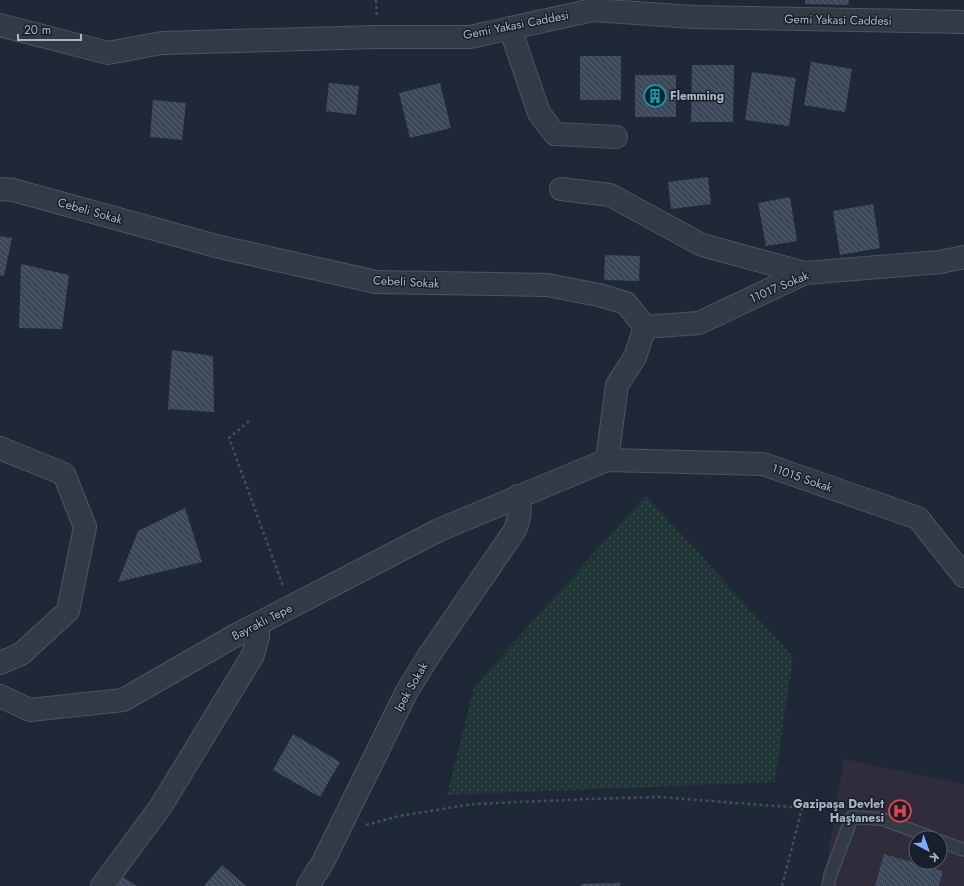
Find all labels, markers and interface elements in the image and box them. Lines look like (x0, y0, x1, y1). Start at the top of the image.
street label: Gemi Yakasi Caddesi (462, 6, 570, 44)
street label: Gemi Yakasi Caddesi (784, 10, 892, 30)
scale bar (18, 16, 81, 42)
text: 20 m (24, 21, 51, 39)
building icon: Flemming (642, 83, 668, 109)
place label: Flemming (670, 87, 724, 105)
street label: Cebeli Sokak (56, 193, 125, 229)
street label: 11017 Sokak (747, 266, 812, 308)
street label: Cebeli Sokak (372, 271, 440, 293)
street label: 11015 Sokak (769, 459, 835, 497)
street label: Bayraklı Tepe (229, 599, 295, 645)
street label: Ipek Sokak (390, 658, 433, 715)
place label: Gazipaşa Devlet Haştanesi (793, 795, 884, 827)
hospital icon: Gazipaşa Devlet Haştanesi (887, 798, 913, 824)
north arrow (908, 830, 948, 870)
text: K (926, 849, 943, 866)

